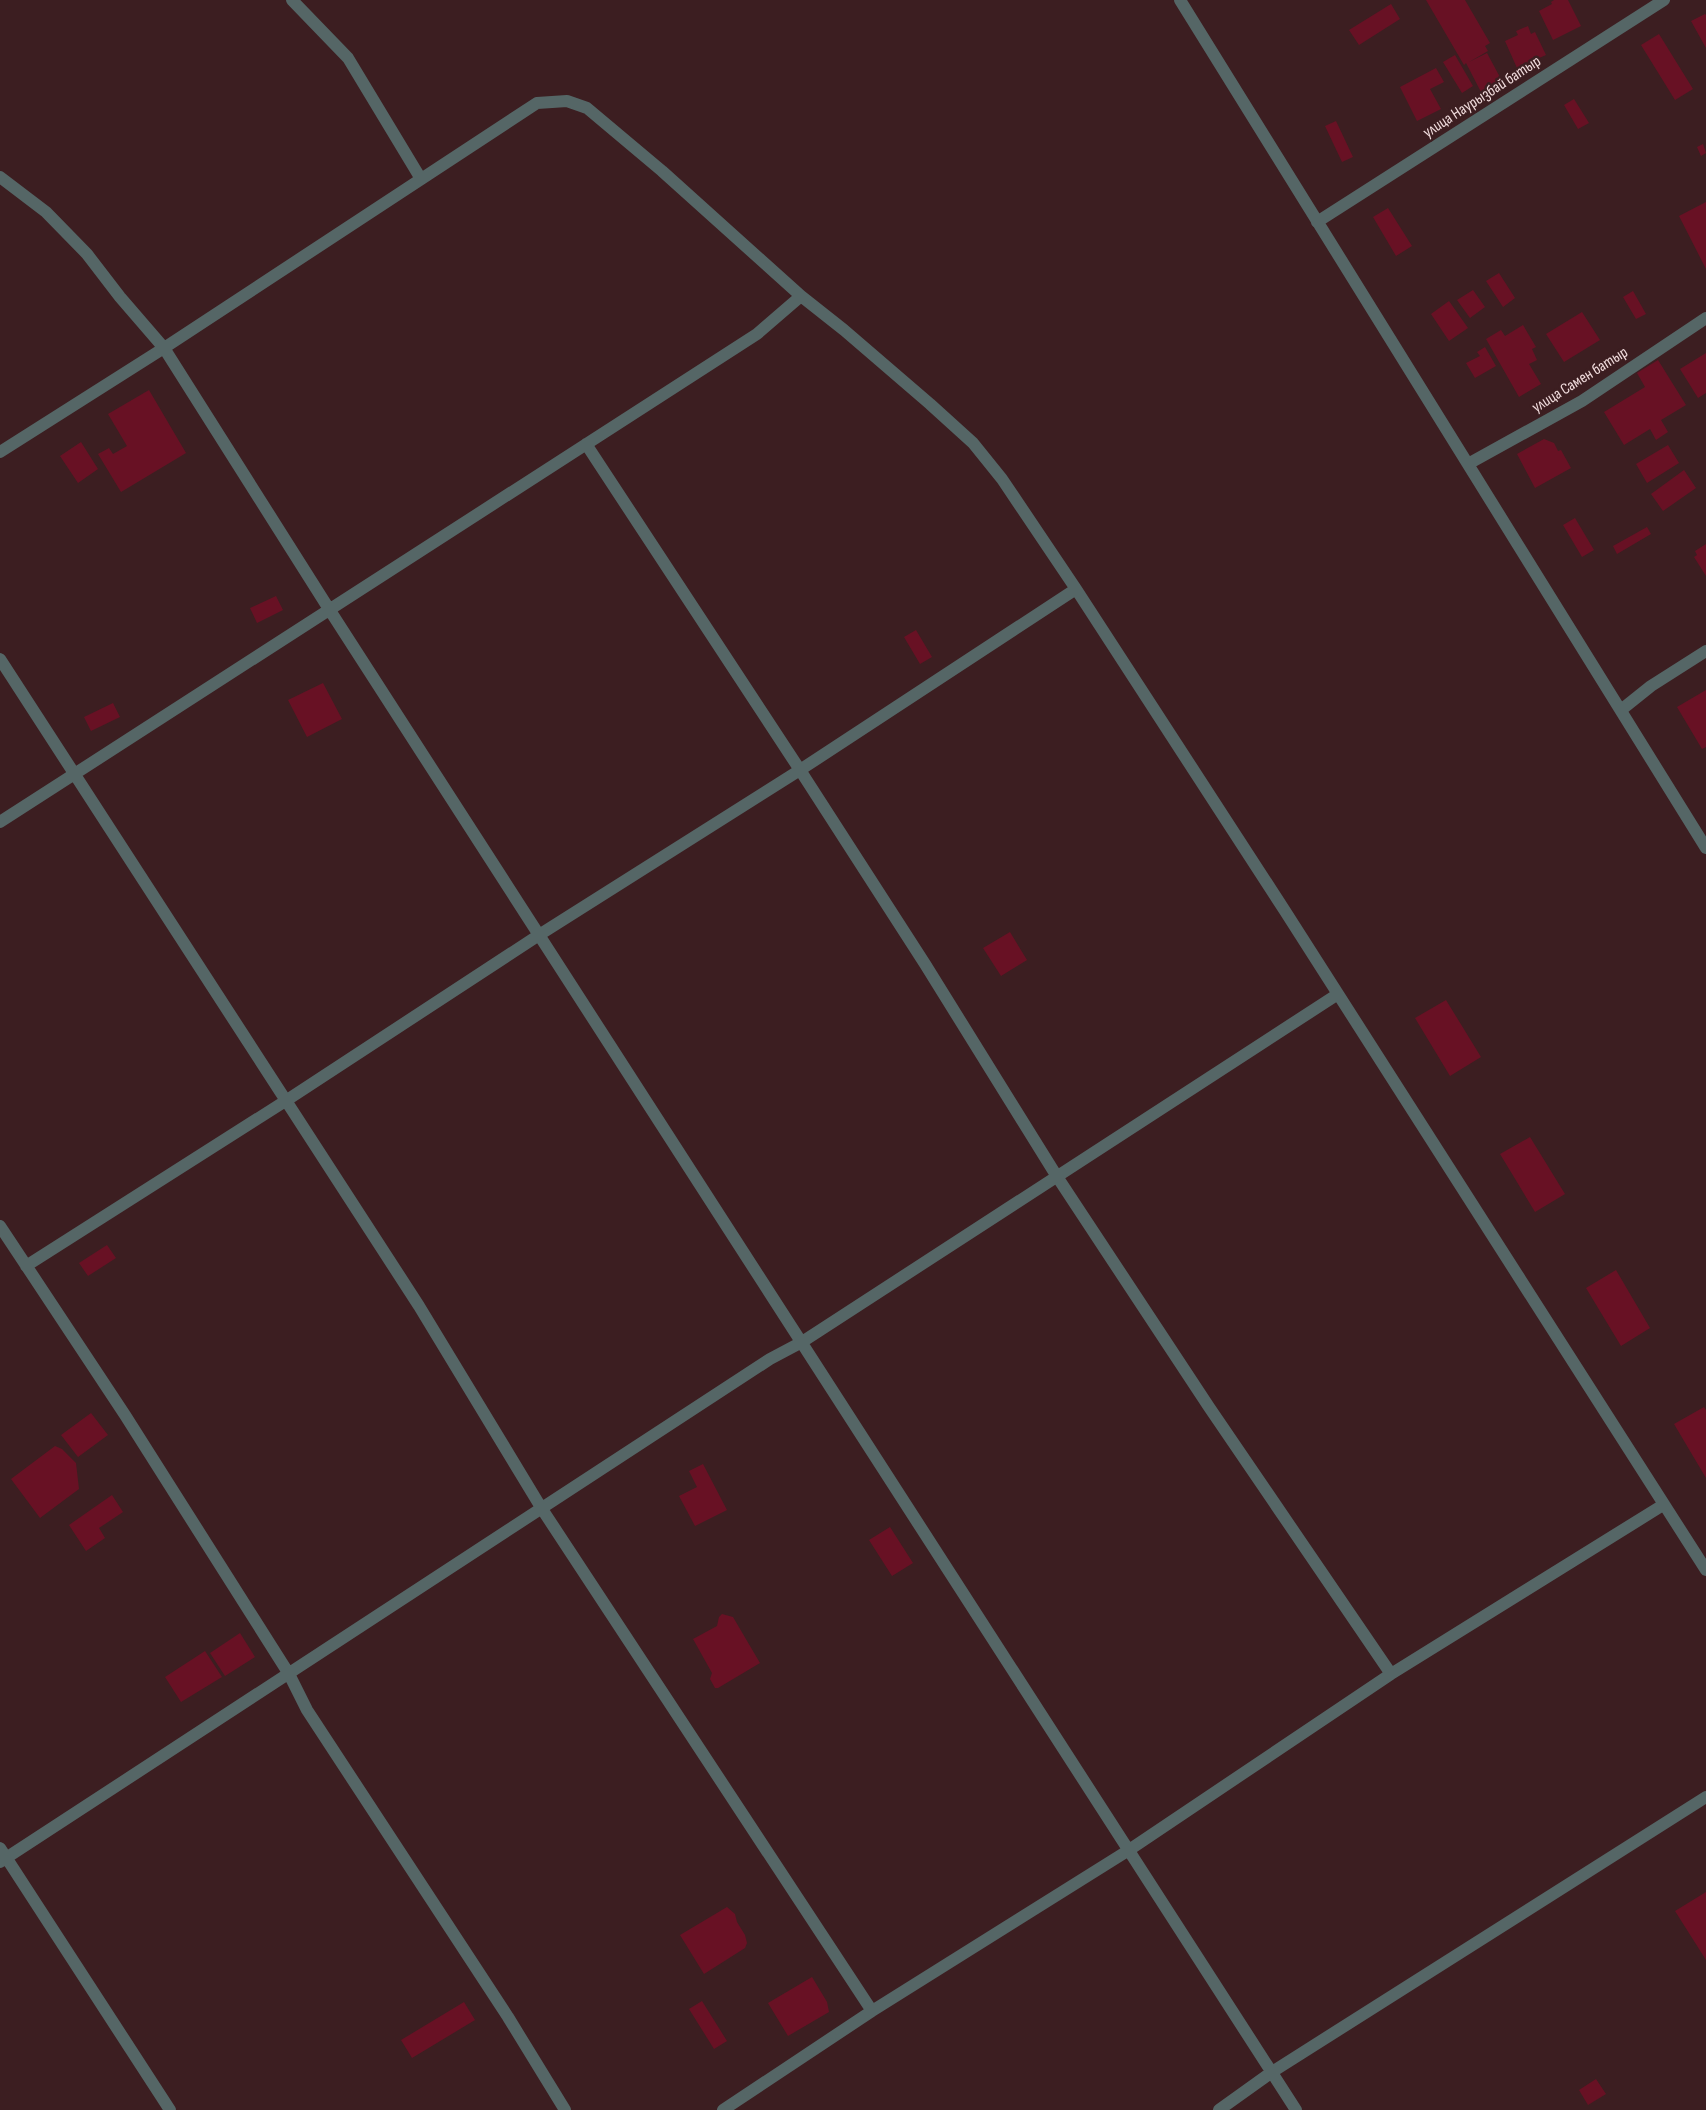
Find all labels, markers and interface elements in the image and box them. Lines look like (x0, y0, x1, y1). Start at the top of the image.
street label: улица Наурызбай батыр (1420, 52, 1544, 142)
street label: улица Самен батыр (1528, 343, 1632, 417)

